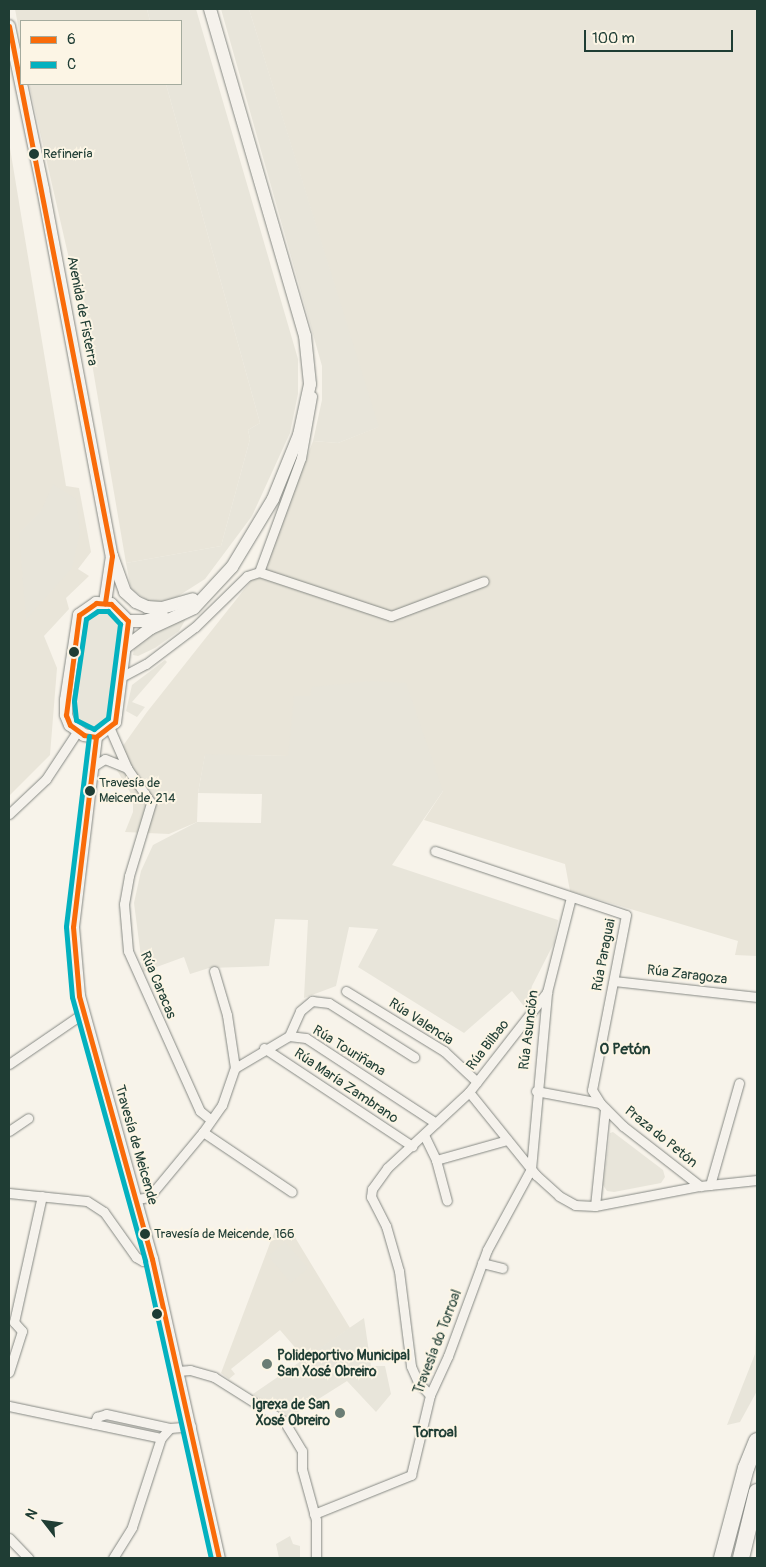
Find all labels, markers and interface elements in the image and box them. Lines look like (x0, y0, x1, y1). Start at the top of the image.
legend (20, 20, 182, 85)
scale bar (586, 20, 735, 52)
text: 100 m (592, 29, 635, 48)
text: 6 (67, 30, 76, 49)
text: C (67, 55, 76, 74)
place label: Refinería (43, 146, 93, 162)
marker: Refinería (29, 149, 39, 159)
street label: Avenida de Fisterra (63, 255, 101, 367)
unlabelled marker (69, 647, 79, 657)
place label: Travesía de Meicende, 214 (99, 776, 175, 807)
marker: Travesía de Meicende, 214 (85, 786, 95, 796)
street label: Rúa Paraguai (589, 917, 619, 993)
street label: Rúa Caracas (136, 949, 180, 1021)
street label: Rúa Zaragoza (646, 962, 728, 988)
street label: Rúa Asunción (516, 989, 542, 1071)
street label: Rúa Valencia (385, 995, 457, 1049)
street label: Rúa Bilbao (463, 1016, 513, 1074)
street label: Rúa Touriñana (309, 1022, 389, 1080)
district label: O Petón (599, 1041, 651, 1059)
street label: Rúa María Zambrano (291, 1045, 401, 1127)
street label: Travesía de Meicende (111, 1083, 161, 1207)
street label: Praza do Petón (621, 1103, 701, 1171)
place label: Travesía de Meicende, 166 (154, 1226, 295, 1242)
marker: Travesía de Meicende, 166 (140, 1229, 150, 1239)
street label: Travesía do Torroal (410, 1287, 466, 1397)
unlabelled marker (152, 1309, 162, 1319)
place label: Polideportivo Municipal San Xosé Obreiro (277, 1348, 410, 1380)
marker: Polideportivo Municipal San Xosé Obreiro (261, 1358, 273, 1370)
place label: Igrexa de San Xosé Obreiro (252, 1397, 330, 1430)
marker: Igrexa de San Xosé Obreiro (334, 1407, 346, 1419)
district label: Torroal (413, 1424, 457, 1442)
north arrow (20, 1497, 70, 1547)
text: N (22, 1506, 41, 1523)

